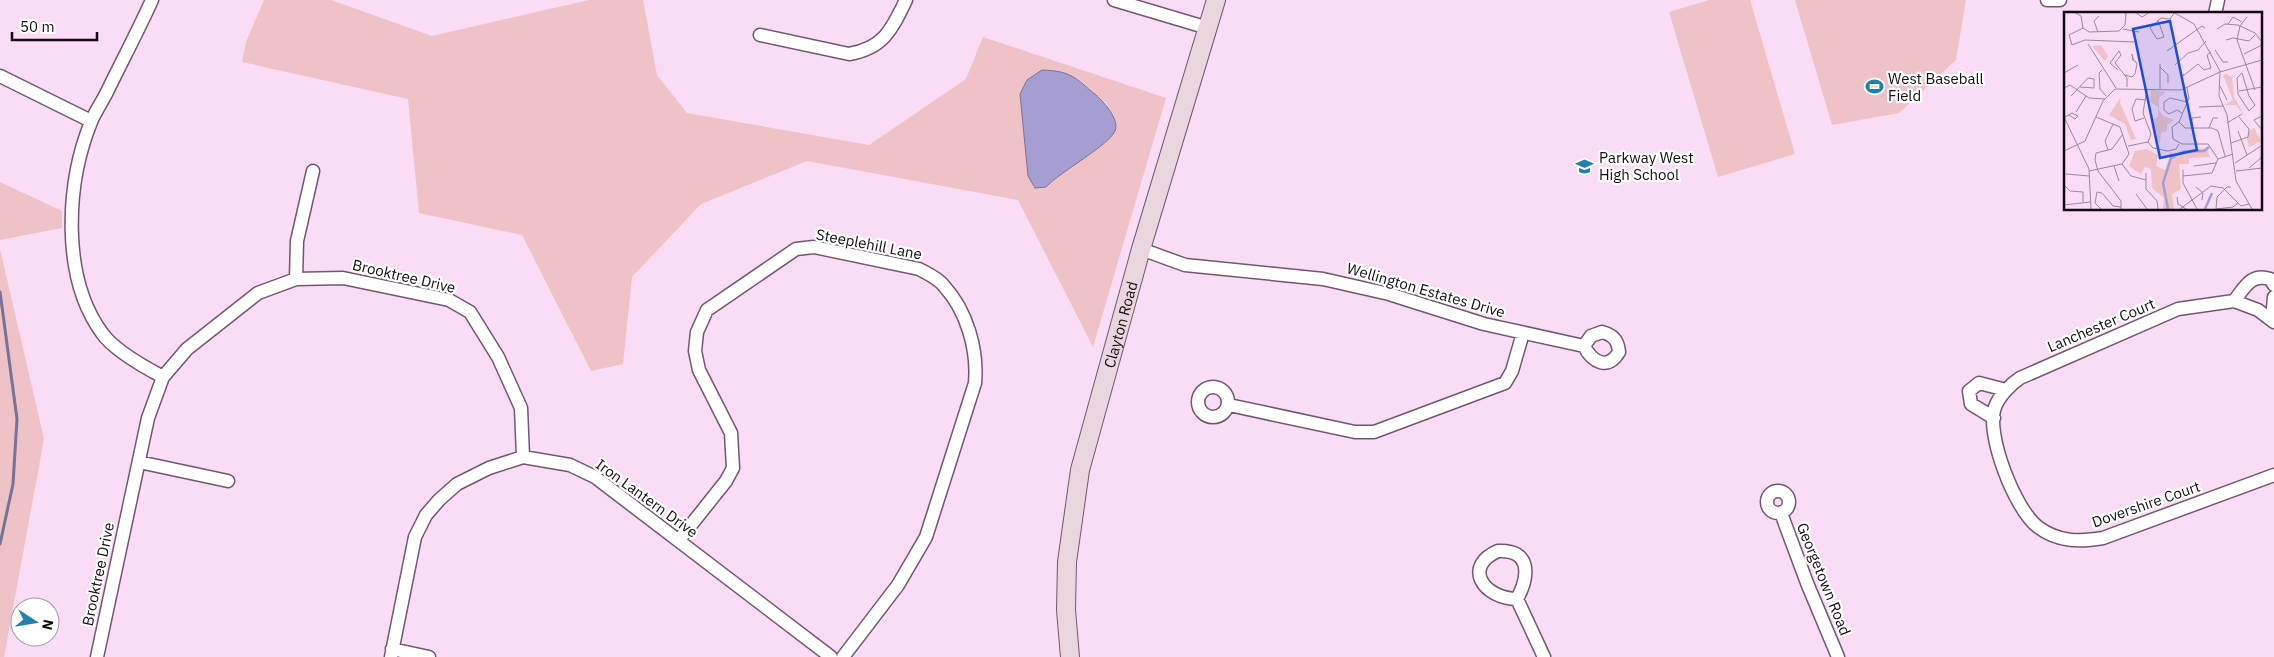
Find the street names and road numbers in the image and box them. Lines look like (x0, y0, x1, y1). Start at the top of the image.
street label: Steeplehill Lane (814, 224, 924, 264)
street label: Brooktree Drive (351, 255, 457, 297)
street label: Wellington Estates Drive (1345, 258, 1507, 322)
street label: Clayton Road (1099, 279, 1141, 370)
street label: Lanchester Court (2044, 294, 2158, 356)
street label: Iron Lantern Drive (592, 455, 702, 541)
street label: Dovershire Court (2089, 477, 2203, 531)
street label: Georgetown Road (1793, 520, 1855, 638)
street label: Brooktree Drive (78, 521, 118, 627)

